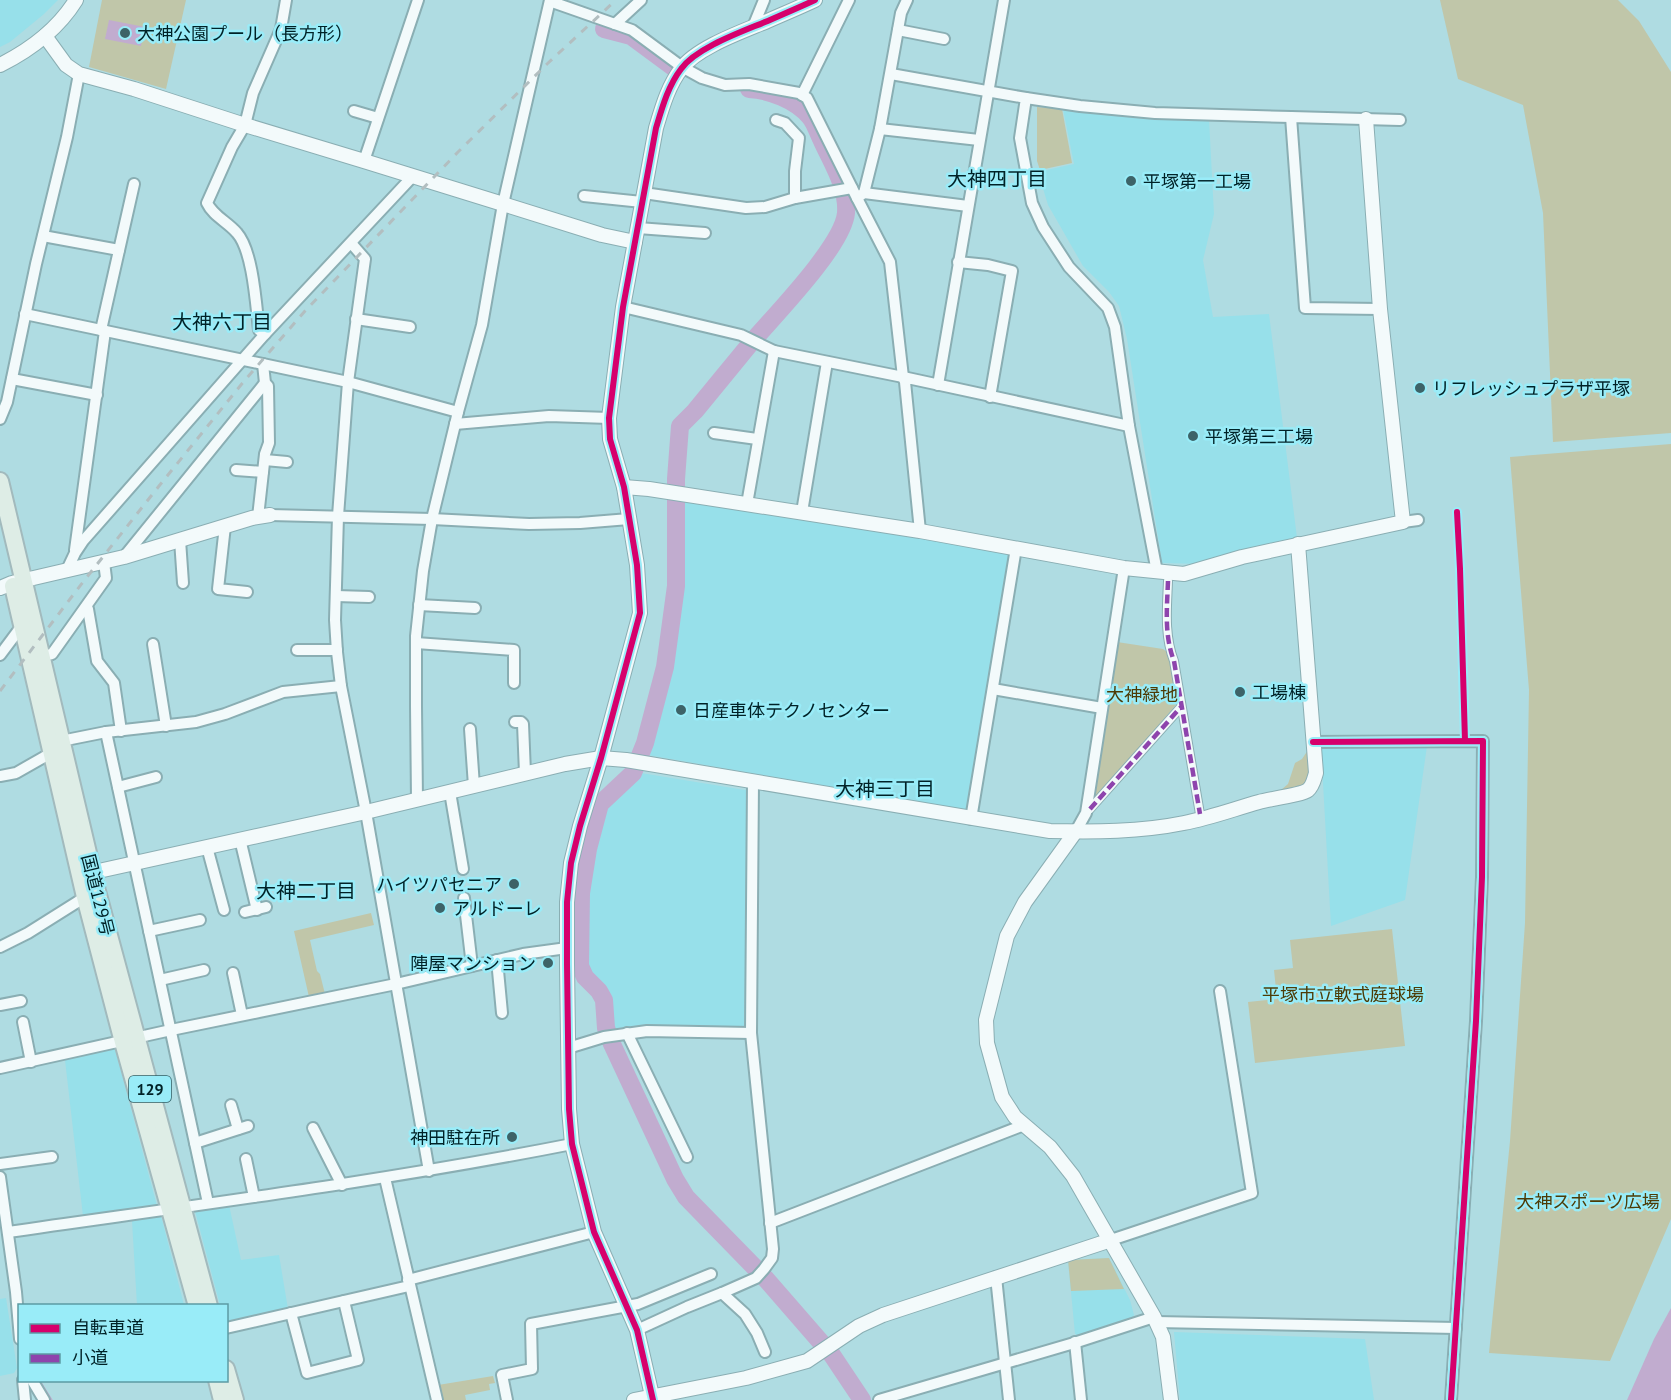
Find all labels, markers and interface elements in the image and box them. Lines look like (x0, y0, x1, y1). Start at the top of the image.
place label: 大神公園プール（長方形） (137, 22, 353, 45)
marker: 大神公園プール（長方形） (118, 26, 132, 40)
district label: 大神四丁目 (947, 166, 1047, 192)
place label: 平塚第一工場 (1143, 170, 1251, 193)
marker: 平塚第一工場 (1124, 174, 1138, 188)
district label: 大神六丁目 (172, 309, 272, 335)
place label: リフレッシュプラザ平塚 (1432, 377, 1630, 400)
marker: リフレッシュプラザ平塚 (1413, 381, 1427, 395)
place label: 平塚第三工場 (1205, 425, 1313, 448)
marker: 平塚第三工場 (1186, 429, 1200, 443)
place label: 工場棟 (1252, 681, 1306, 704)
park label: 大神緑地 (1106, 683, 1178, 706)
marker: 工場棟 (1233, 685, 1247, 699)
place label: 日産車体テクノセンター (693, 699, 890, 722)
marker: 日産車体テクノセンター (674, 703, 688, 717)
district label: 大神三丁目 (835, 776, 935, 802)
street label: 国道129号 (77, 852, 119, 938)
place label: ハイツパセニア (376, 873, 502, 896)
marker: ハイツパセニア (507, 877, 521, 891)
district label: 大神二丁目 (256, 878, 356, 904)
place label: アルドーレ (452, 897, 542, 920)
marker: アルドーレ (433, 901, 447, 915)
place label: 陣屋マンション (410, 952, 536, 975)
marker: 陣屋マンション (541, 956, 555, 970)
park label: 平塚市立軟式庭球場 (1262, 983, 1424, 1006)
road number: 129 (129, 1076, 171, 1102)
place label: 神田駐在所 (410, 1126, 500, 1149)
marker: 神田駐在所 (505, 1130, 519, 1144)
park label: 大神スポーツ広場 (1516, 1190, 1660, 1213)
legend (18, 1304, 228, 1382)
text: 自転車道 (72, 1316, 144, 1339)
text: 小道 (72, 1346, 108, 1369)

